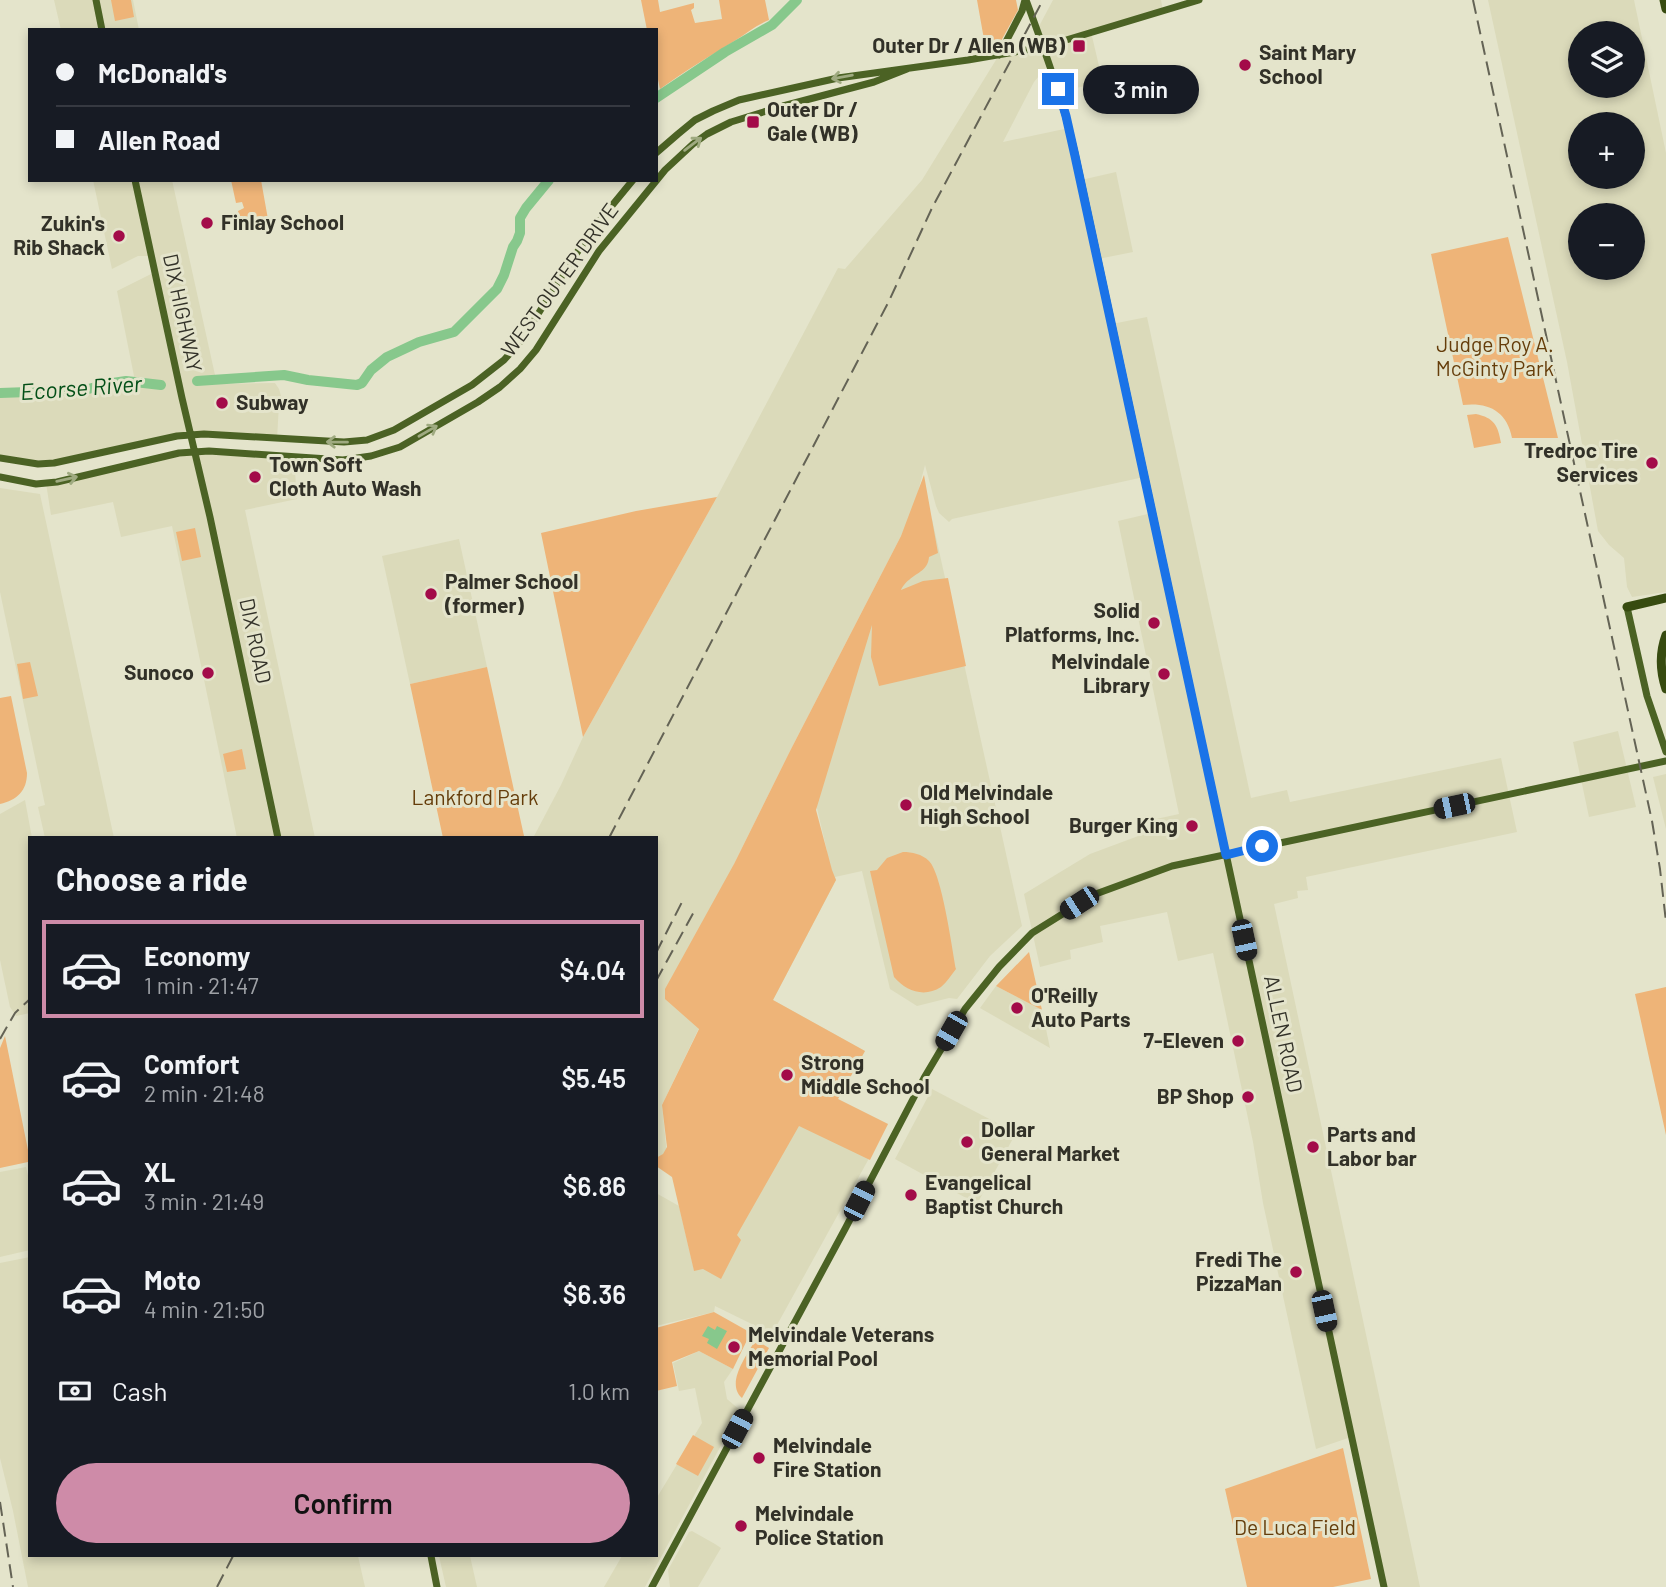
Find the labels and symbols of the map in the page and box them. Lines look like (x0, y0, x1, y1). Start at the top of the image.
place label: Outer Dr / Allen (WB) (872, 32, 1066, 57)
marker: Outer Dr / Allen (WB) (1071, 38, 1087, 54)
place label: Saint Mary School (1259, 39, 1357, 88)
marker: Saint Mary School (1237, 57, 1253, 73)
callout: 3 min (1082, 64, 1198, 114)
one-way arrow (831, 71, 854, 84)
route end (1042, 73, 1074, 105)
place label: Outer Dr / Gale (WB) (767, 96, 858, 145)
marker: Outer Dr / Gale (WB) (745, 114, 761, 130)
one-way arrow (684, 137, 702, 152)
street label: WEST OUTER DRIVE (495, 198, 623, 361)
place label: Finlay School (221, 209, 344, 234)
place label: Zukin's Rib Shack (13, 210, 105, 259)
marker: Finlay School (199, 215, 215, 231)
marker: Zukin's Rib Shack (111, 228, 127, 244)
street label: DIX HIGHWAY (159, 251, 208, 374)
park label: Judge Roy A. McGinty Park (1436, 331, 1554, 380)
water label: Ecorse River (19, 369, 144, 405)
place label: Subway (236, 389, 309, 414)
marker: Subway (214, 395, 230, 411)
one-way arrow (418, 424, 438, 438)
one-way arrow (326, 435, 349, 449)
place label: Tredroc Tire Services (1524, 437, 1638, 486)
place label: Town Soft Cloth Auto Wash (269, 451, 422, 500)
marker: Tredroc Tire Services (1644, 455, 1660, 471)
marker: Town Soft Cloth Auto Wash (247, 469, 263, 485)
one-way arrow (55, 472, 78, 485)
place label: Palmer School (former) (444, 568, 579, 617)
marker: Palmer School (former) (423, 586, 439, 602)
street label: DIX ROAD (235, 596, 278, 686)
place label: Solid Platforms, Inc. (1005, 597, 1140, 646)
marker: Solid Platforms, Inc. (1146, 615, 1162, 631)
place label: Melvindale Library (1051, 648, 1150, 697)
place label: Sunoco (124, 659, 194, 684)
marker: Sunoco (200, 665, 216, 681)
marker: Melvindale Library (1156, 666, 1172, 682)
place label: Old Melvindale High School (920, 779, 1053, 828)
park label: Lankford Park (412, 784, 538, 809)
car (1432, 791, 1477, 821)
marker: Old Melvindale High School (898, 797, 914, 813)
place label: Burger King (1069, 812, 1178, 837)
marker: Burger King (1184, 818, 1200, 834)
route start (1246, 830, 1278, 862)
car (1056, 883, 1103, 923)
car (1230, 917, 1259, 963)
street label: ALLEN ROAD (1260, 973, 1309, 1095)
place label: O'Reilly Auto Parts (1031, 982, 1130, 1031)
marker: O'Reilly Auto Parts (1009, 1000, 1025, 1016)
car (932, 1008, 971, 1054)
place label: 7-Eleven (1144, 1027, 1224, 1052)
marker: 7-Eleven (1230, 1033, 1246, 1049)
place label: Strong Middle School (801, 1049, 930, 1098)
marker: Strong Middle School (779, 1067, 795, 1083)
place label: BP Shop (1157, 1083, 1234, 1108)
marker: BP Shop (1240, 1089, 1256, 1105)
place label: Dollar General Market (981, 1116, 1120, 1165)
place label: Parts and Labor bar (1327, 1121, 1417, 1170)
marker: Dollar General Market (959, 1134, 975, 1150)
marker: Parts and Labor bar (1305, 1139, 1321, 1155)
place label: Evangelical Baptist Church (925, 1169, 1063, 1218)
car (841, 1178, 878, 1224)
marker: Evangelical Baptist Church (903, 1187, 919, 1203)
place label: Fredi The PizzaMan (1195, 1246, 1282, 1295)
marker: Fredi The PizzaMan (1288, 1264, 1304, 1280)
car (1310, 1288, 1339, 1334)
place label: Melvindale Veterans Memorial Pool (748, 1321, 934, 1370)
marker: Melvindale Veterans Memorial Pool (726, 1339, 742, 1355)
car (718, 1406, 757, 1452)
place label: Melvindale Fire Station (773, 1432, 881, 1481)
marker: Melvindale Fire Station (751, 1450, 767, 1466)
place label: Melvindale Police Station (755, 1500, 884, 1549)
park label: De Luca Field (1234, 1514, 1356, 1539)
marker: Melvindale Police Station (733, 1518, 749, 1534)

